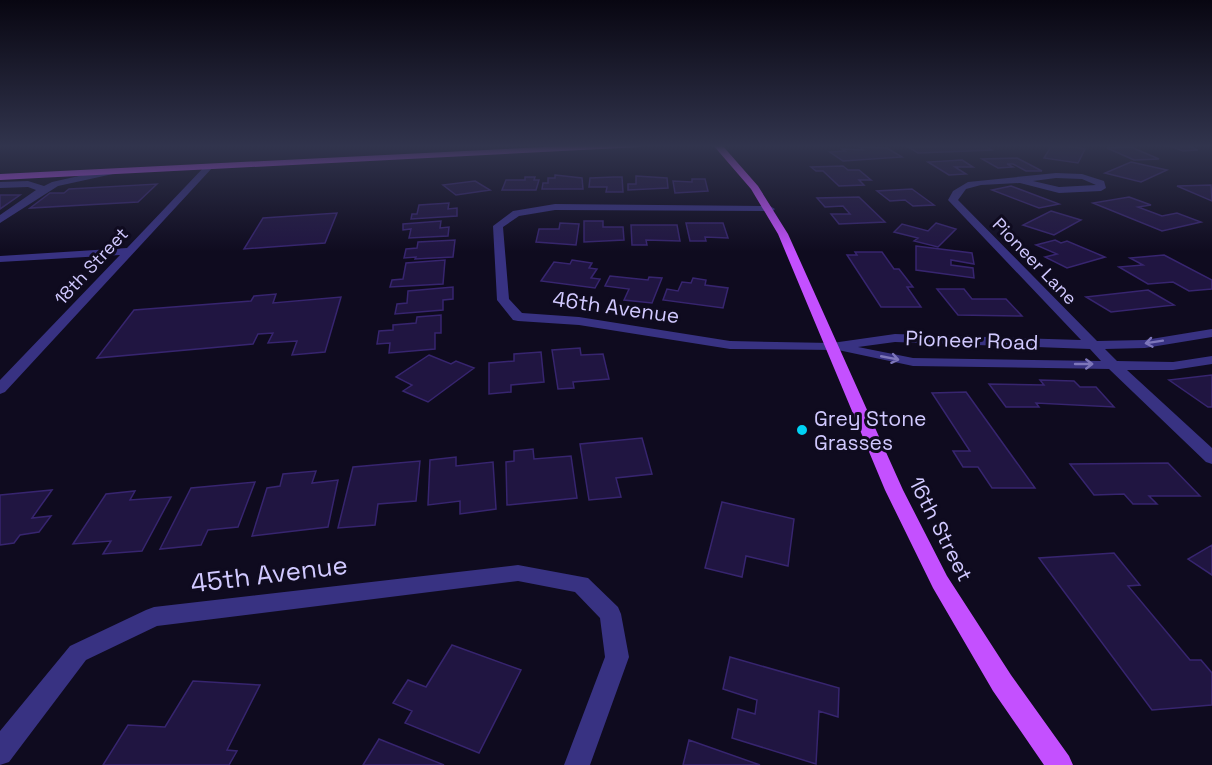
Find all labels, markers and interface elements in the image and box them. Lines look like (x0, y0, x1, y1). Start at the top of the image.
street label: Pioneer Lane (988, 213, 1082, 309)
street label: 18th Street (49, 222, 133, 310)
street label: 46th Avenue (551, 285, 681, 329)
street label: Pioneer Road (905, 324, 1039, 356)
one-way arrow (1145, 337, 1165, 348)
one-way arrow (879, 353, 899, 364)
one-way arrow (1074, 358, 1094, 369)
place label: Grey Stone Grasses (814, 405, 927, 456)
marker: Grey Stone Grasses (795, 423, 809, 437)
street label: 16th Street (903, 472, 979, 586)
street label: 45th Avenue (189, 548, 349, 600)

